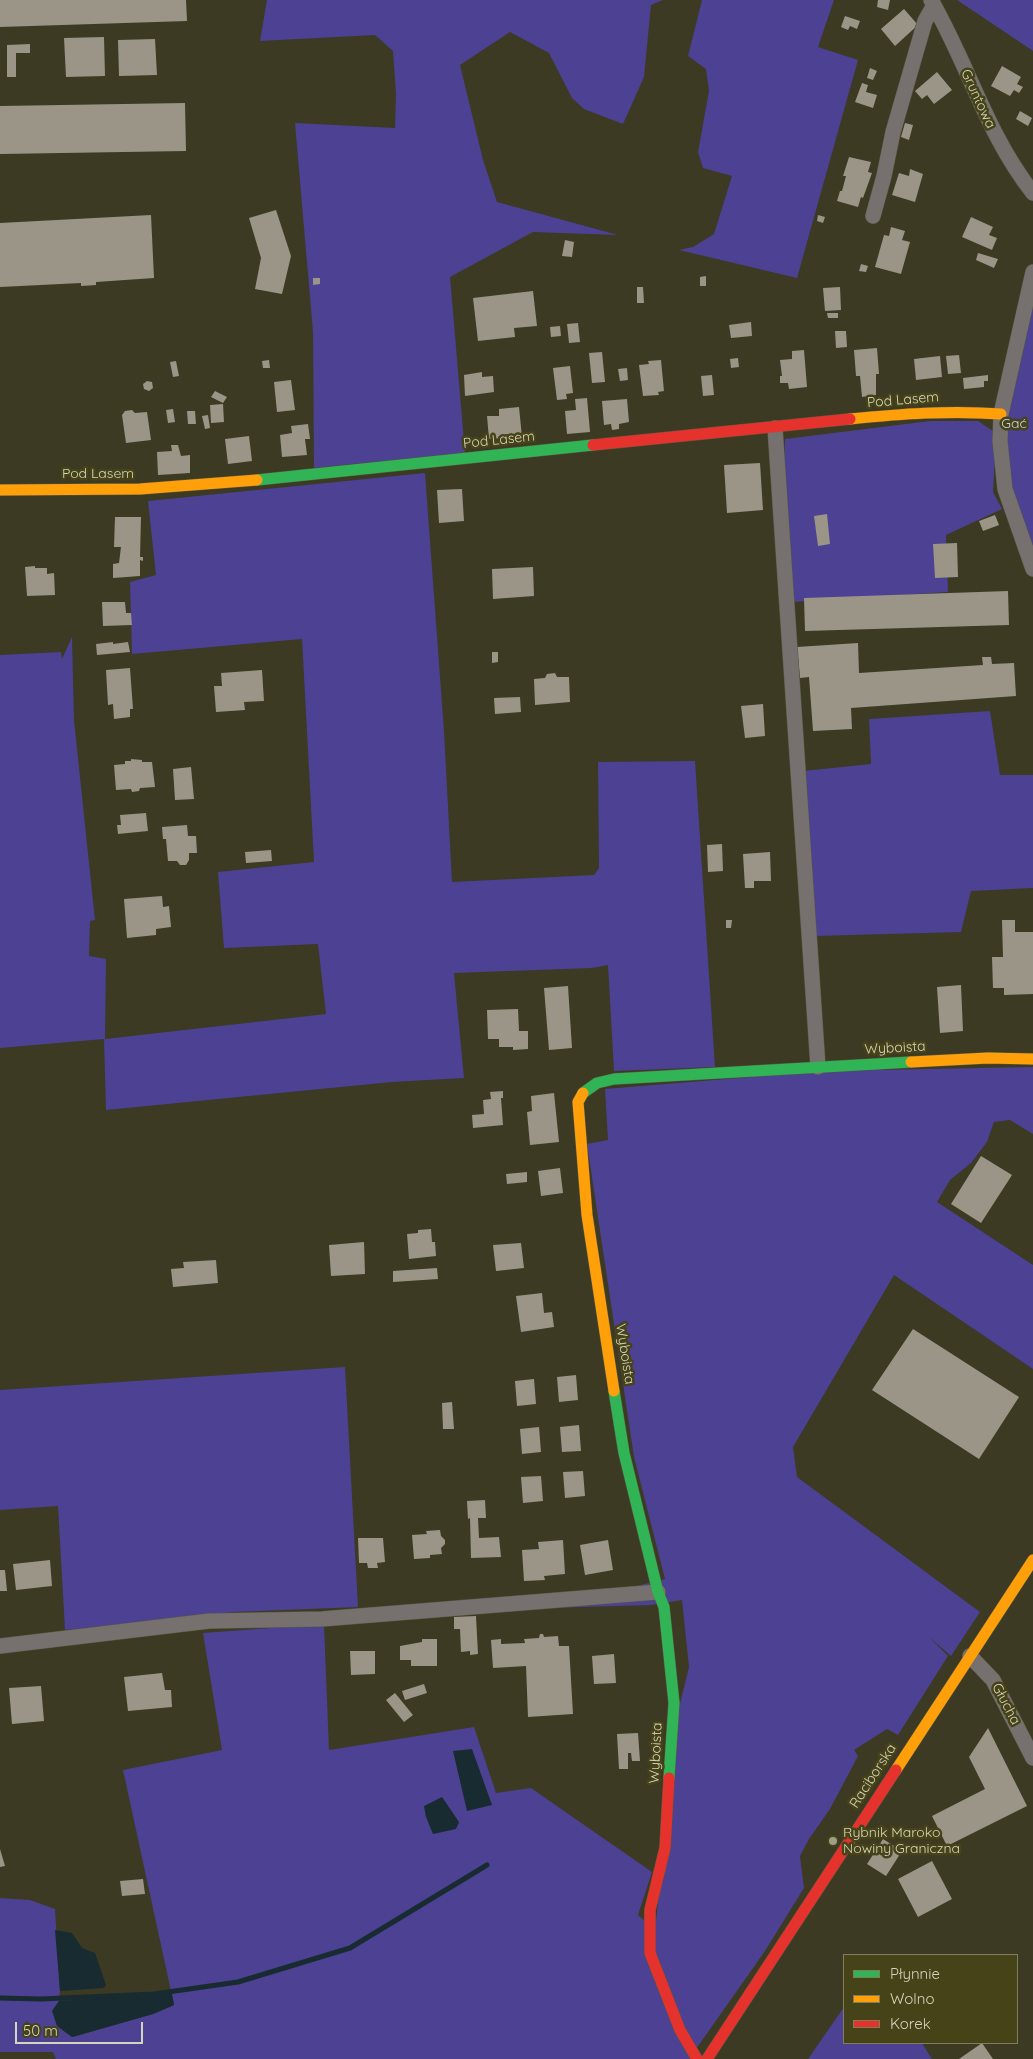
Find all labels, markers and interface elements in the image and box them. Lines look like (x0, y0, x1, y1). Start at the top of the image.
street label: Gruntowa (957, 67, 999, 131)
street label: Pod Lasem (866, 388, 940, 412)
park label: Gać (1001, 416, 1027, 432)
street label: Pod Lasem (462, 428, 536, 452)
street label: Pod Lasem (62, 466, 134, 482)
street label: Wyboista (864, 1038, 926, 1058)
street label: Wyboista (612, 1322, 638, 1386)
street label: Głucha (988, 1680, 1024, 1728)
street label: Wyboista (646, 1722, 666, 1784)
street label: Raciborska (846, 1741, 900, 1811)
place label: Rybnik Maroko Nowiny Graniczna (843, 1825, 960, 1858)
marker: Rybnik Maroko Nowiny Graniczna (827, 1835, 839, 1847)
legend (843, 1954, 1018, 2044)
text: Płynnie (890, 1964, 940, 1983)
text: Wolno (890, 1989, 935, 2008)
scale bar (18, 2012, 145, 2044)
text: Korek (890, 2014, 931, 2033)
text: 50 m (23, 2021, 58, 2040)

